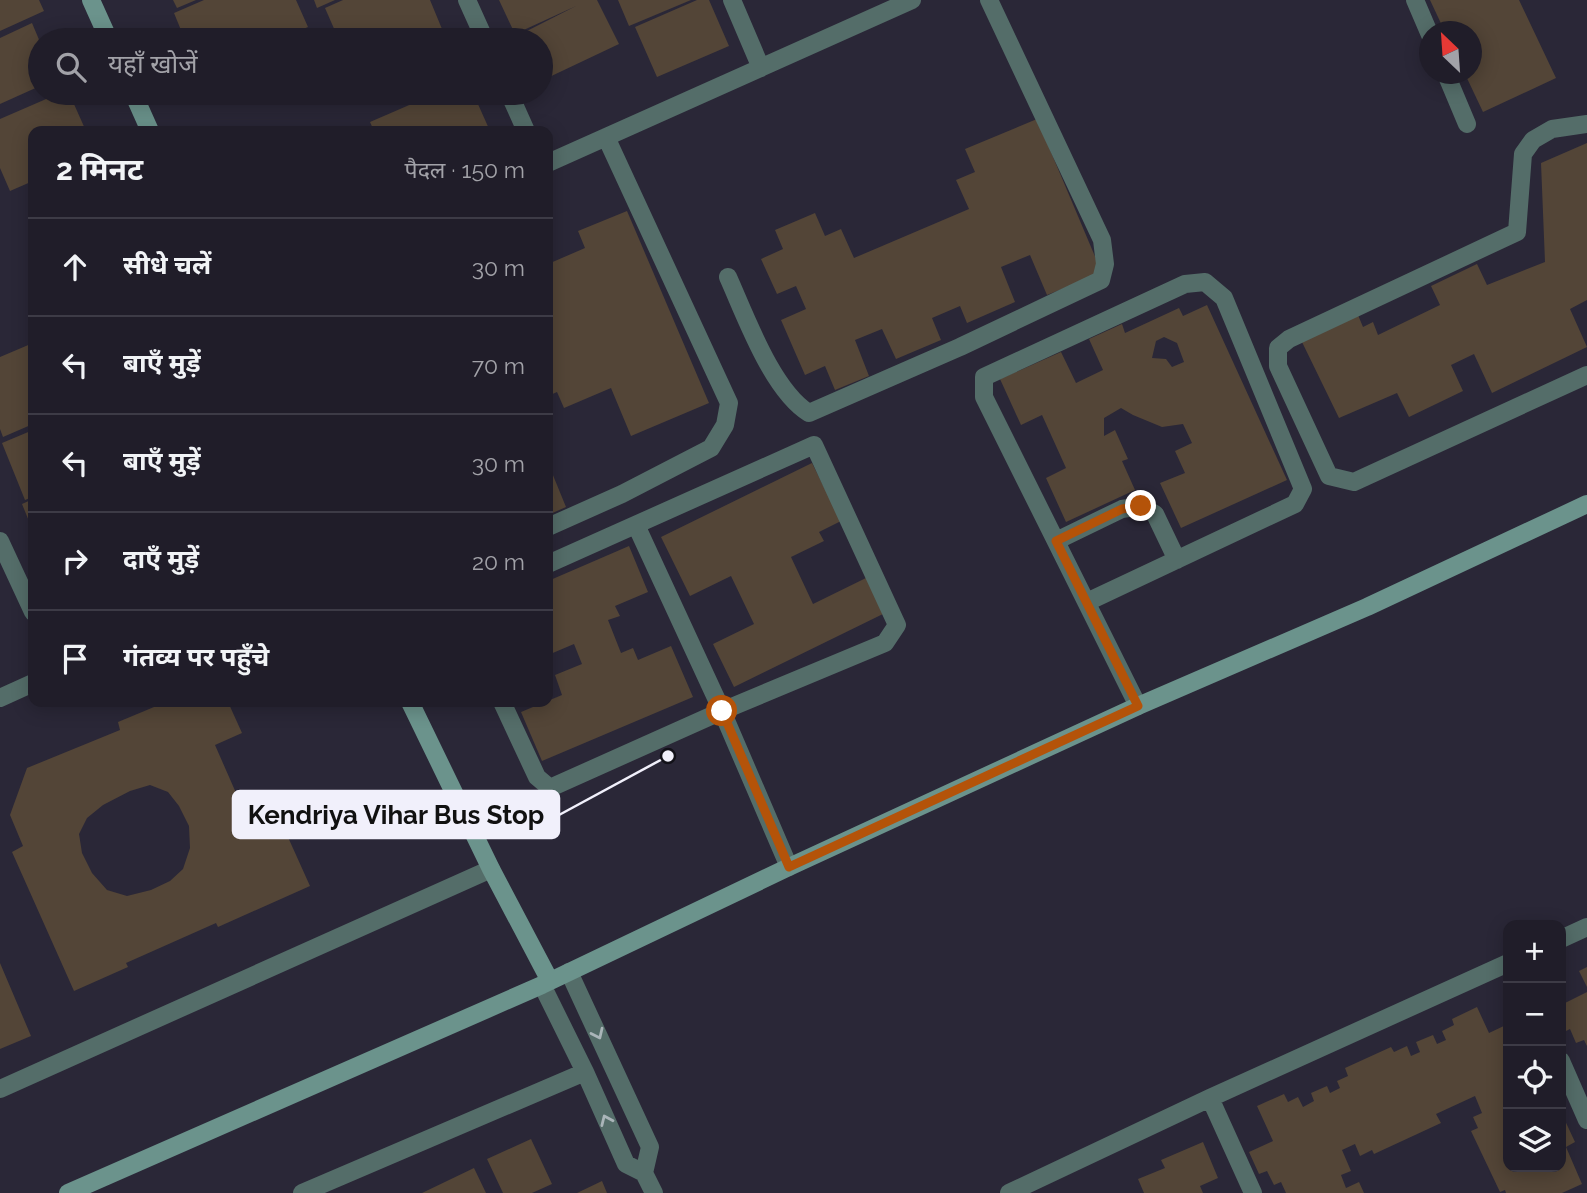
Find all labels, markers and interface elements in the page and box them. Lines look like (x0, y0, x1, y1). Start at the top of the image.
north arrow (1419, 21, 1482, 84)
search box (28, 28, 553, 105)
icon: search (52, 48, 90, 86)
text: यहाँ खोजें (108, 49, 198, 79)
text: 2 मिनट (56, 152, 143, 187)
text: पैदल · 150 m (405, 156, 525, 183)
icon: ahead (56, 248, 94, 286)
text: सीधे चलें (123, 250, 211, 280)
text: 30 m (472, 254, 525, 281)
icon: left (56, 346, 94, 384)
text: बाएँ मुड़ें (123, 348, 201, 378)
text: 70 m (472, 352, 525, 379)
icon: left (56, 444, 94, 482)
text: बाएँ मुड़ें (123, 446, 201, 476)
text: 30 m (472, 450, 525, 477)
route end (1125, 490, 1156, 521)
icon: right (56, 542, 94, 580)
text: दाएँ मुड़ें (123, 544, 199, 574)
text: 20 m (472, 548, 525, 575)
icon: arrive (56, 640, 94, 678)
text: गंतव्य पर पहुँचे (123, 642, 269, 672)
route start (706, 695, 737, 726)
callout: Kendriya Vihar Bus Stop (233, 791, 559, 838)
text: Kendriya Vihar Bus Stop (248, 800, 544, 830)
map controls (1503, 920, 1566, 1172)
button: + (1503, 920, 1566, 983)
button: − (1503, 983, 1566, 1046)
one-way arrow (589, 1027, 603, 1039)
button: locate (1503, 1046, 1566, 1109)
button: layers (1503, 1109, 1566, 1172)
one-way arrow (601, 1115, 615, 1127)

